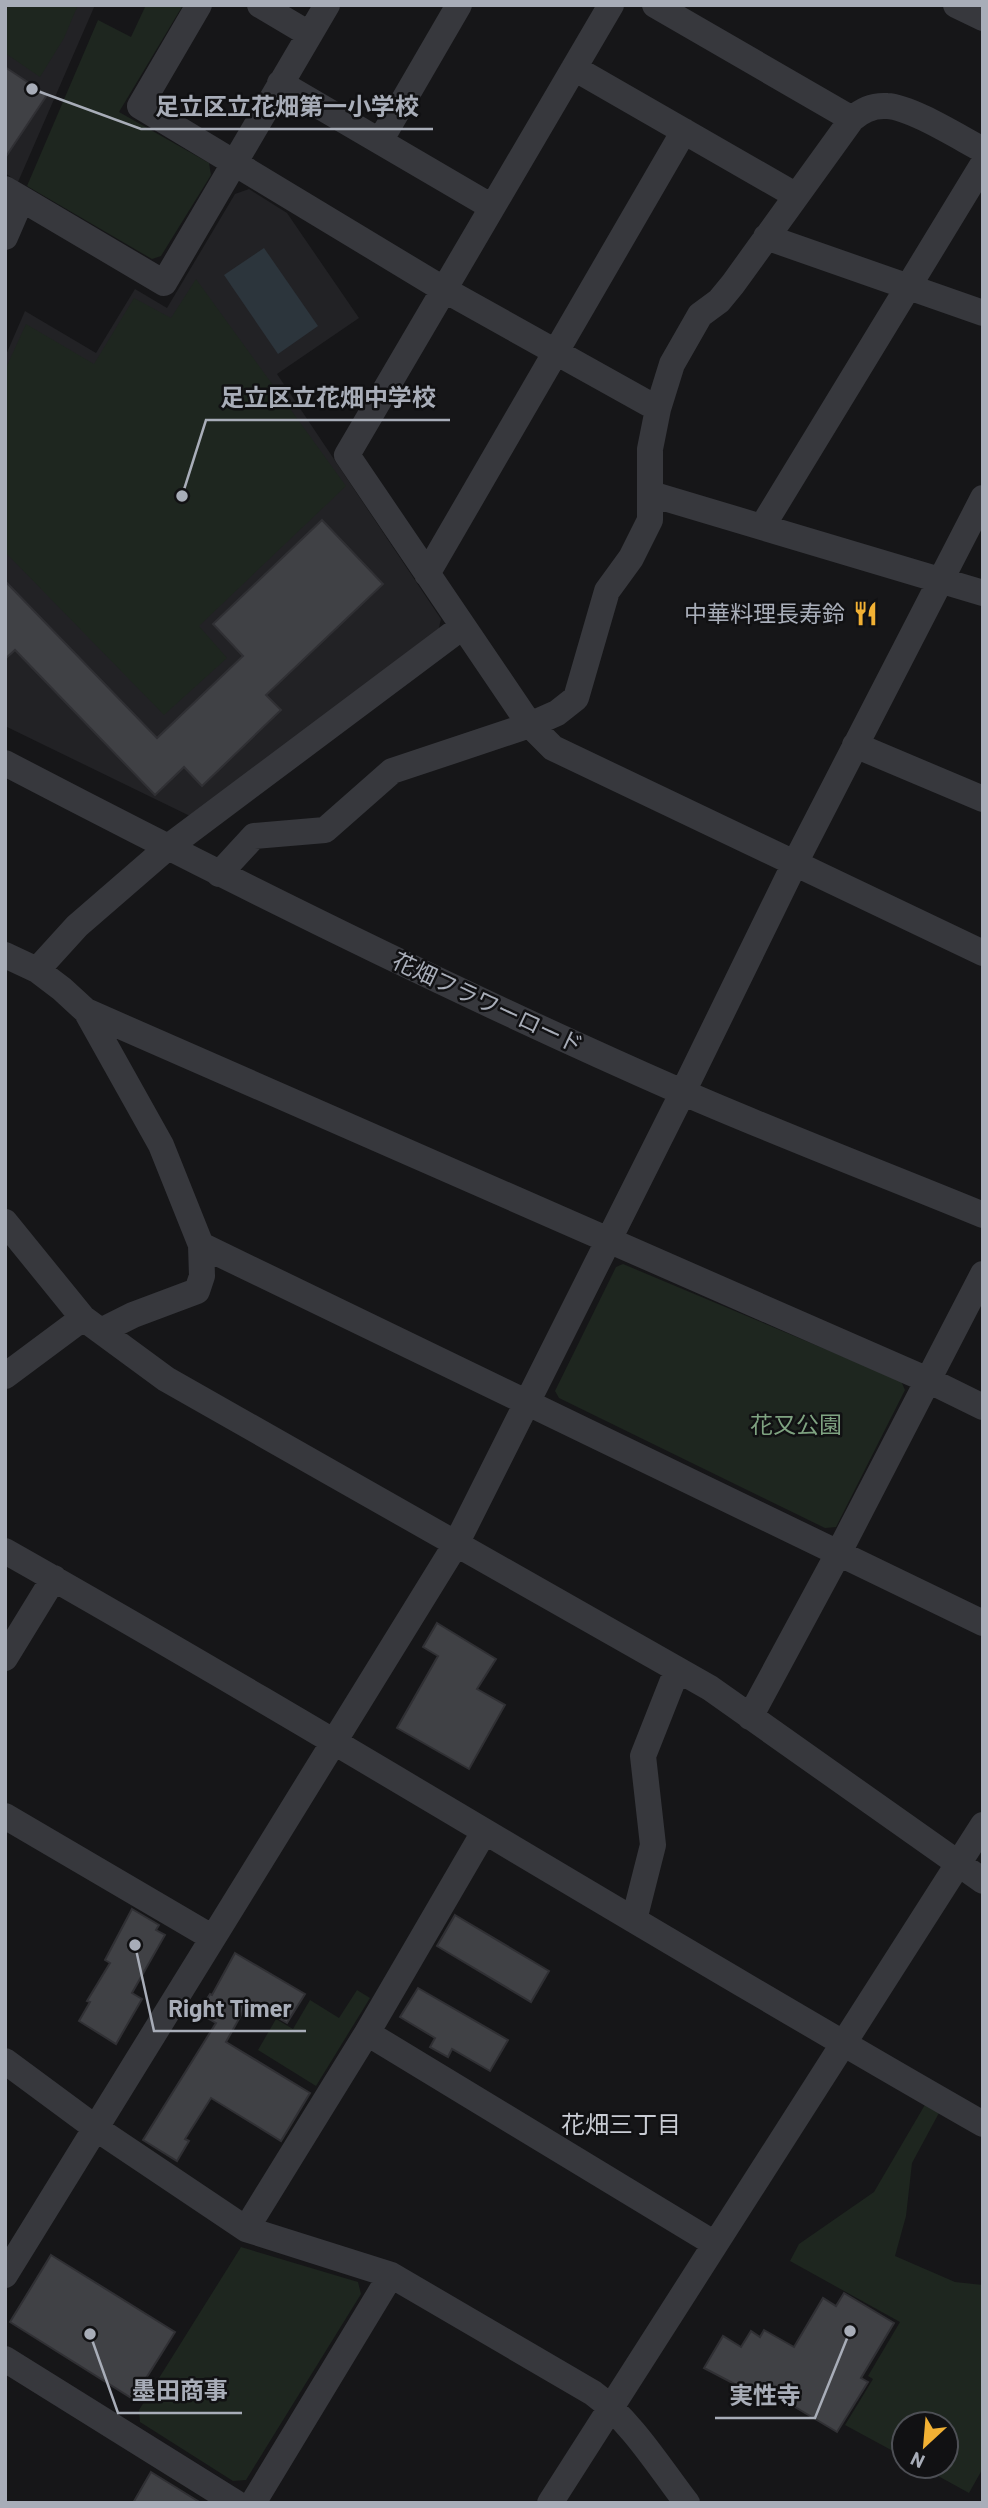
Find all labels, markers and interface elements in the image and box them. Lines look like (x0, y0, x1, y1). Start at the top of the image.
callout: 足立区立花畑第一小学校 (141, 84, 433, 129)
text: 足立区立花畑第一小学校 (155, 91, 419, 120)
callout: 足立区立花畑中学校 (206, 375, 450, 420)
text: 足立区立花畑中学校 (220, 382, 436, 411)
place label: 中華料理長寿鈴 (684, 599, 845, 627)
restaurant icon: 中華料理長寿鈴 (851, 599, 879, 627)
street label: 花畑フラワーロード (388, 946, 588, 1058)
park label: 花又公園 (750, 1410, 842, 1438)
callout: Right Timer (154, 1986, 306, 2031)
text: Right Timer (168, 1993, 292, 2022)
district label: 花畑三丁目 (561, 2109, 681, 2138)
callout: 墨田商事 (118, 2368, 242, 2413)
callout: 実性寺 (715, 2373, 815, 2418)
text: 墨田商事 (132, 2375, 228, 2404)
text: 実性寺 (729, 2380, 801, 2409)
north arrow (890, 2410, 960, 2480)
text: N (907, 2448, 928, 2474)

